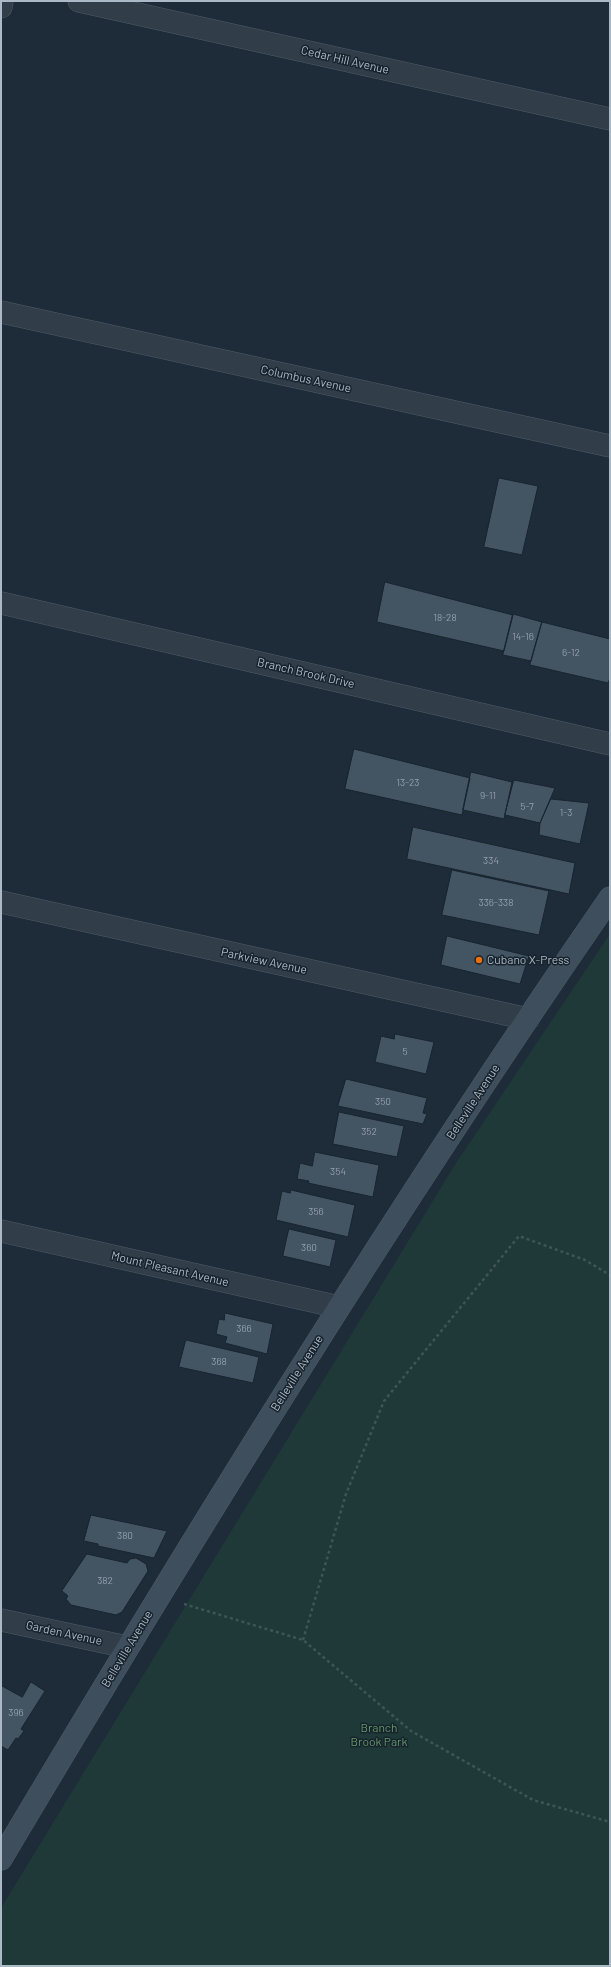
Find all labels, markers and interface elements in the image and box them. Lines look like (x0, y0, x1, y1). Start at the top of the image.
street label: Cedar Hill Avenue (299, 43, 391, 77)
street label: Columbus Avenue (259, 362, 353, 396)
house number: 18-28 (433, 612, 457, 624)
house number: 14-16 (512, 631, 534, 643)
house number: 6-12 (562, 647, 580, 659)
street label: Branch Brook Drive (256, 655, 356, 691)
house number: 13-23 (396, 777, 420, 789)
house number: 9-11 (480, 790, 496, 802)
house number: 5-7 (520, 801, 534, 813)
house number: 1-3 (560, 807, 572, 819)
house number: 334 (483, 855, 499, 867)
house number: 336-338 (479, 897, 513, 909)
street label: Parkview Avenue (220, 945, 308, 977)
place label: Cubano X-Press (487, 953, 569, 967)
marker: Cubano X-Press (474, 955, 484, 965)
house number: 5 (402, 1046, 408, 1058)
street label: Belleville Avenue (443, 1062, 503, 1142)
house number: 350 (375, 1096, 391, 1108)
house number: 352 (361, 1126, 377, 1138)
house number: 354 (330, 1166, 346, 1178)
house number: 356 (308, 1206, 324, 1218)
house number: 360 (301, 1242, 317, 1254)
street label: Mount Pleasant Avenue (110, 1248, 230, 1290)
house number: 366 (236, 1323, 252, 1335)
street label: Belleville Avenue (268, 1332, 326, 1414)
house number: 368 (211, 1356, 227, 1368)
house number: 380 (117, 1530, 133, 1542)
house number: 382 (97, 1575, 113, 1587)
street label: Belleville Avenue (98, 1608, 156, 1690)
street label: Garden Avenue (25, 1618, 103, 1648)
house number: 396 (8, 1707, 24, 1719)
park label: Branch Brook Park (351, 1721, 407, 1749)

